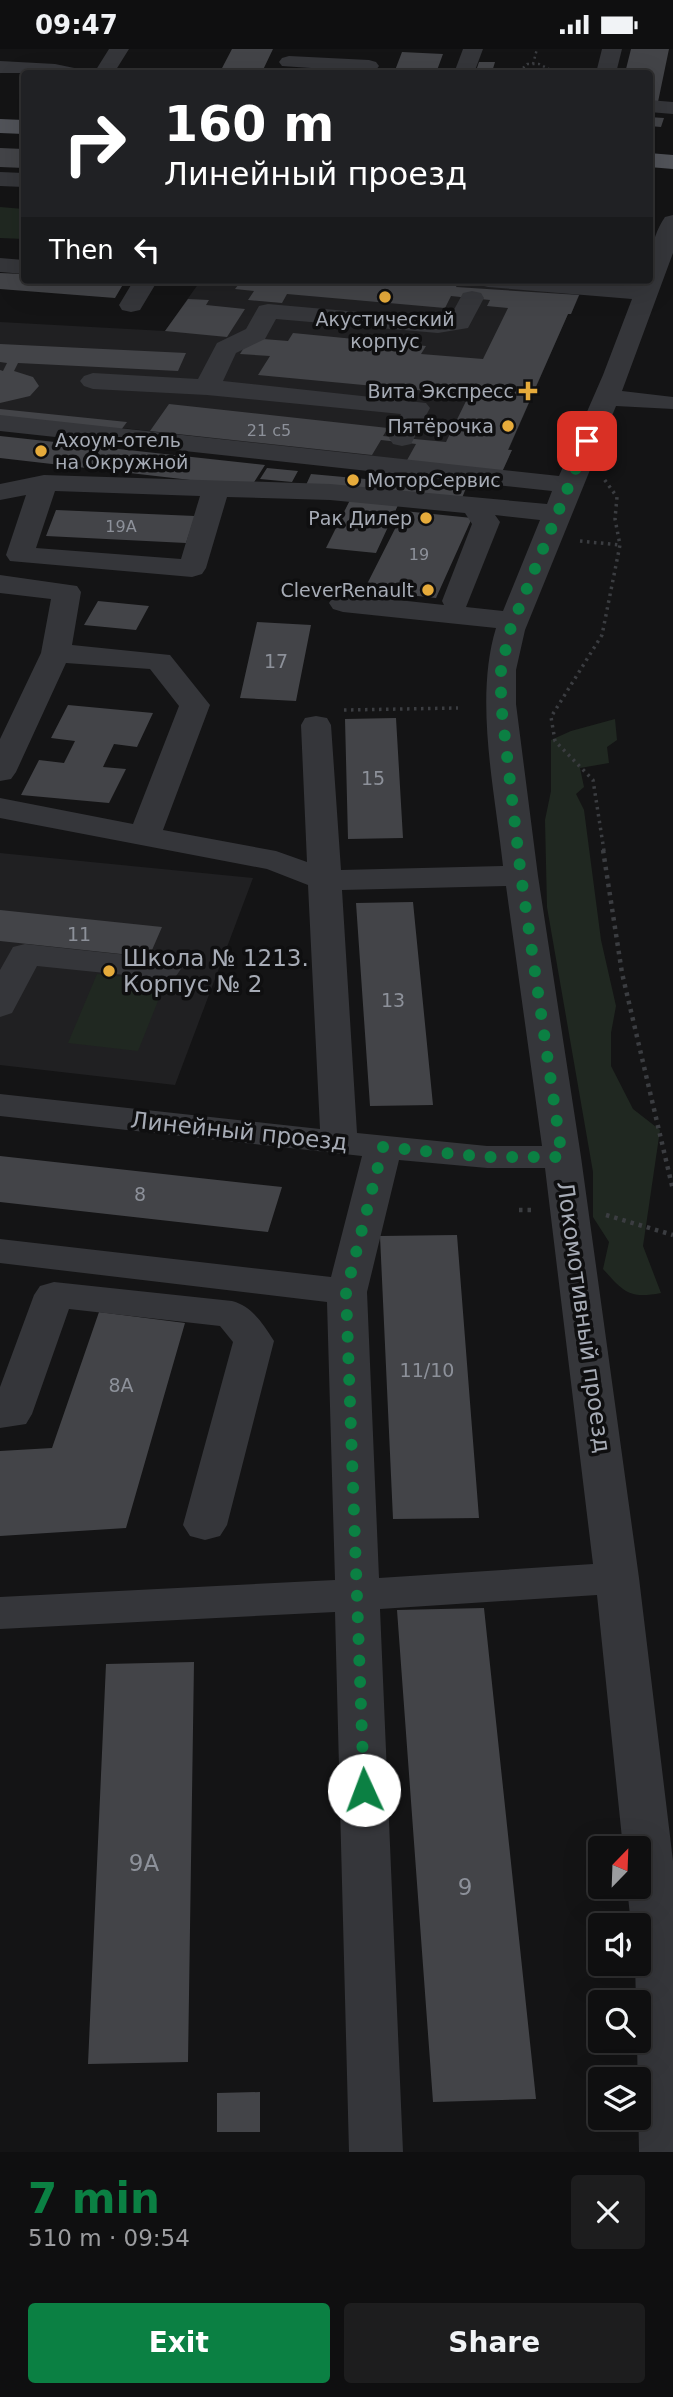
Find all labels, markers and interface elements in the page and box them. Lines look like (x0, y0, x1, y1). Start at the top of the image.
text: 09:47 (35, 10, 118, 40)
text: 160 m (164, 96, 334, 153)
icon: right (49, 98, 140, 189)
text: Линейный проезд (164, 155, 467, 193)
icon: left (128, 231, 166, 269)
text: Then (49, 235, 114, 265)
marker: Акустический корпус (377, 289, 393, 305)
place label: Акустический корпус (315, 308, 455, 352)
place label: Вита Экспресс (368, 380, 514, 402)
marker: Вита Экспресс (520, 383, 536, 399)
pin (557, 411, 617, 471)
place label: Пятёрочка (387, 415, 494, 437)
marker: Пятёрочка (500, 418, 516, 434)
house number: 21 с5 (247, 421, 291, 440)
icon: arrive (568, 422, 606, 460)
place label: Ахоум-отель на Окружной (55, 429, 188, 473)
marker: Ахоум-отель на Окружной (33, 443, 49, 459)
place label: МоторСервис (367, 469, 501, 491)
marker: МоторСервис (345, 472, 361, 488)
place label: Рак Дилер (308, 507, 412, 529)
marker: Рак Дилер (418, 510, 434, 526)
house number: 19А (105, 517, 137, 536)
house number: 19 (409, 545, 429, 564)
place label: CleverRenault (281, 579, 414, 601)
marker: CleverRenault (420, 582, 436, 598)
house number: 17 (264, 650, 288, 672)
house number: 15 (361, 767, 385, 789)
house number: 11 (67, 923, 91, 945)
place label: Школа № 1213. Корпус № 2 (123, 945, 309, 997)
marker: Школа № 1213. Корпус № 2 (101, 963, 117, 979)
house number: 13 (381, 989, 405, 1011)
street label: Линейный проезд (129, 1107, 349, 1155)
street label: Локомотивный проезд (552, 1179, 616, 1455)
house number: 8 (134, 1183, 146, 1205)
house number: 11/10 (400, 1359, 454, 1381)
house number: 8А (108, 1374, 134, 1396)
position arrow (327, 1753, 401, 1827)
north arrow (588, 1836, 651, 1899)
map controls (588, 1836, 651, 2130)
house number: 9А (129, 1850, 159, 1876)
house number: 9 (458, 1874, 472, 1900)
button: sound (588, 1913, 651, 1976)
button: search (588, 1990, 651, 2053)
button: layers (588, 2067, 651, 2130)
text: 7 min (28, 2174, 160, 2223)
button: close (571, 2175, 645, 2249)
text: 510 m · 09:54 (28, 2225, 190, 2251)
button: Exit (28, 2303, 330, 2383)
button: Share (344, 2303, 645, 2383)

